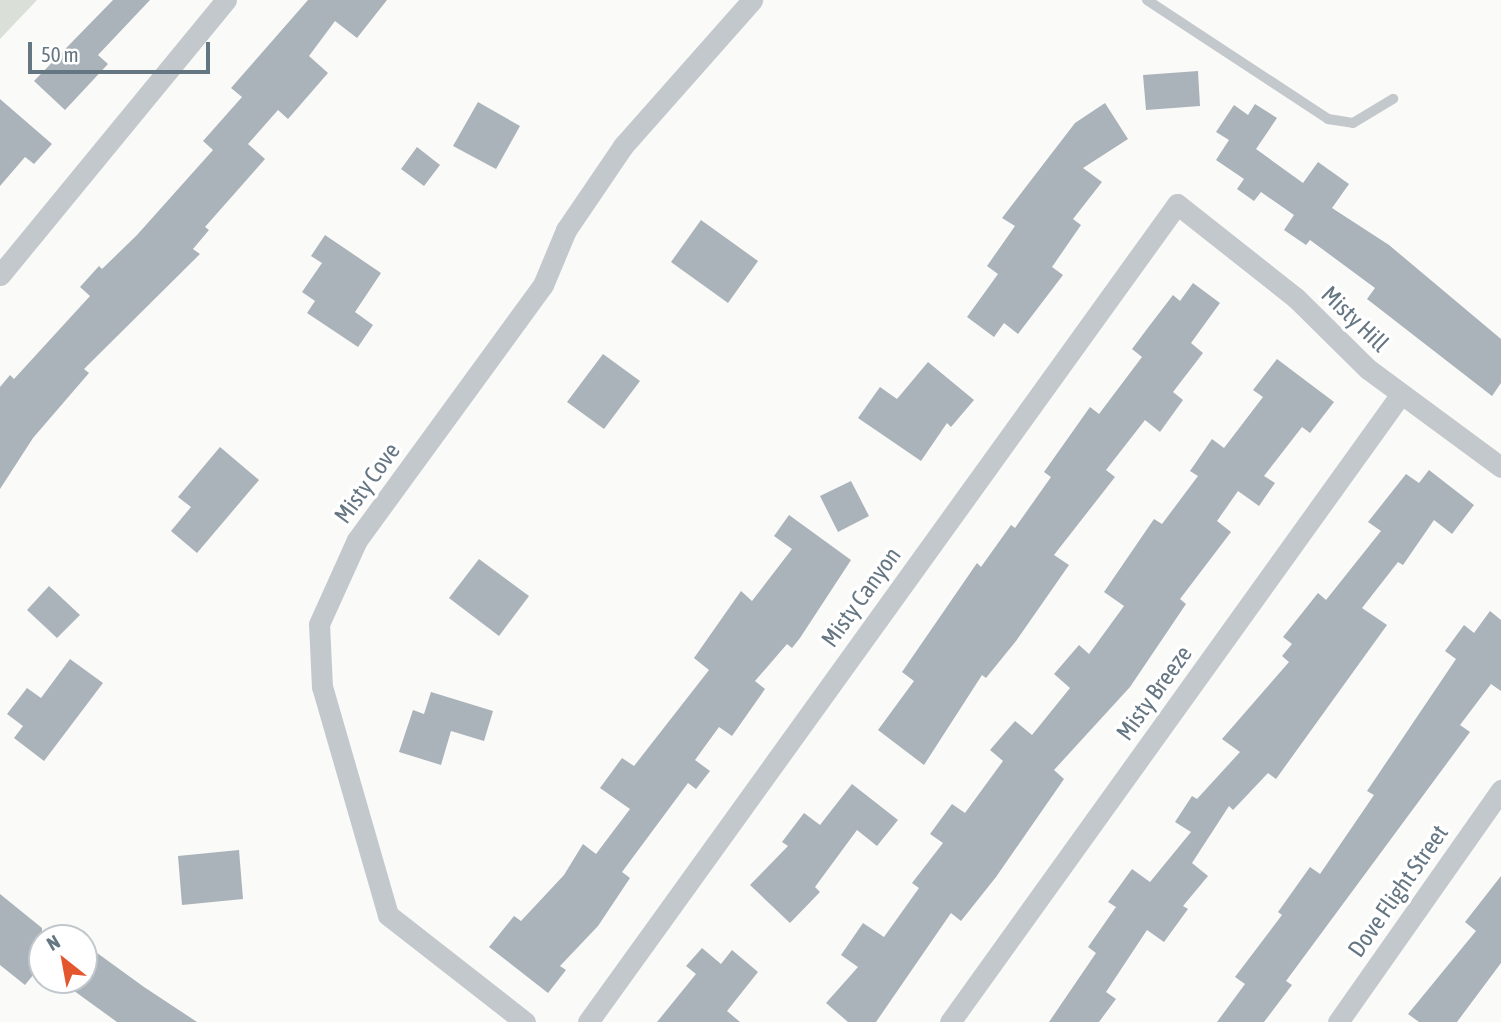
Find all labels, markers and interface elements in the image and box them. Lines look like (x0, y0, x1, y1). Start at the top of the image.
scale bar (32, 28, 214, 72)
text: 50 m (41, 42, 79, 66)
street label: Misty Hill (1315, 280, 1395, 358)
street label: Misty Cove (328, 437, 406, 529)
street label: Misty Canyon (815, 541, 907, 653)
street label: Misty Breeze (1110, 640, 1198, 746)
street label: Dove Flight Street (1342, 819, 1454, 963)
north arrow (28, 924, 98, 994)
text: N (43, 930, 64, 955)

